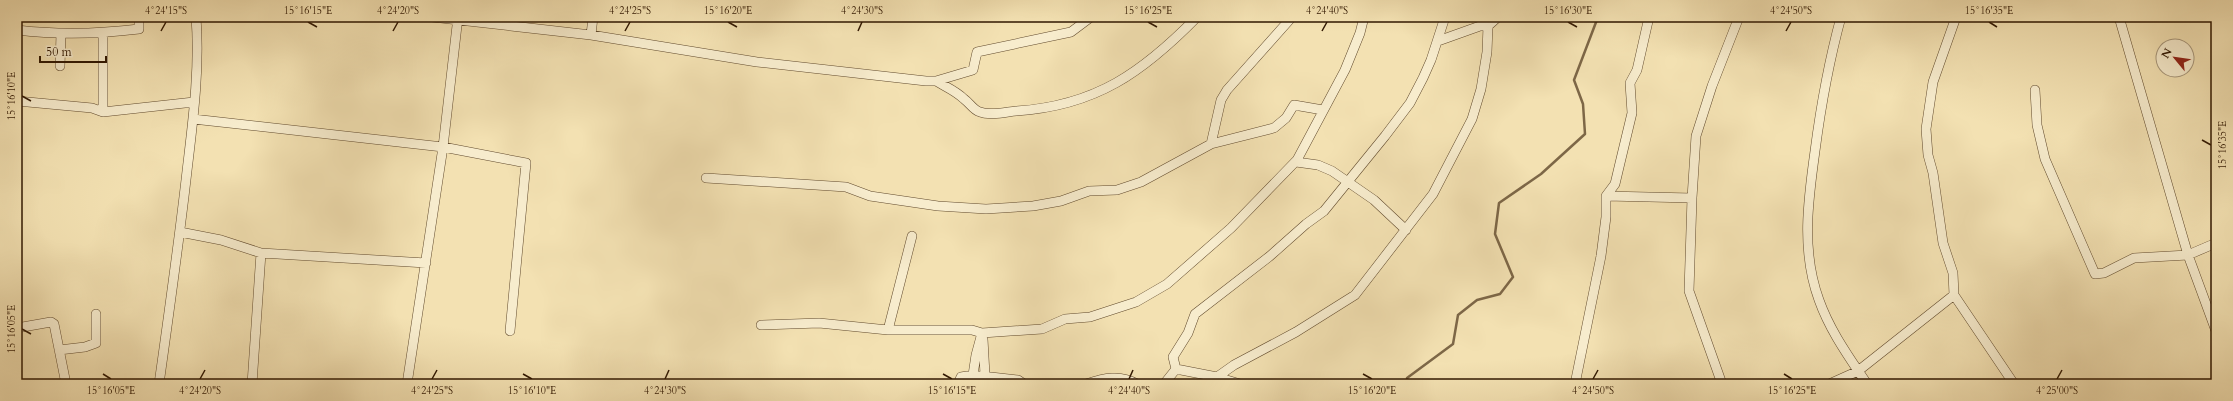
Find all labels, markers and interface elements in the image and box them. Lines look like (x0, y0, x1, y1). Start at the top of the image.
text: 4°24'15"S (145, 4, 187, 18)
text: 15°16'15"E (284, 4, 332, 18)
text: 4°24'20"S (377, 4, 419, 18)
text: 4°24'25"S (609, 4, 651, 18)
text: 15°16'20"E (704, 4, 752, 18)
text: 4°24'30"S (841, 4, 883, 18)
text: 15°16'25"E (1124, 4, 1172, 18)
text: 4°24'40"S (1306, 4, 1348, 18)
text: 15°16'30"E (1544, 4, 1592, 18)
text: 4°24'50"S (1770, 4, 1812, 18)
text: 15°16'35"E (1965, 4, 2013, 18)
scale bar (40, 38, 106, 64)
north arrow (2155, 38, 2195, 78)
text: 50 m (46, 44, 73, 60)
text: N (2158, 45, 2176, 61)
text: 15°16'10"E (5, 72, 19, 120)
text: 15°16'35"E (2216, 121, 2230, 169)
text: 15°16'05"E (5, 305, 19, 353)
text: 15°16'05"E (87, 384, 135, 398)
text: 4°24'20"S (179, 384, 221, 398)
text: 4°24'25"S (411, 384, 453, 398)
text: 15°16'10"E (508, 384, 556, 398)
text: 4°24'30"S (644, 384, 686, 398)
text: 15°16'15"E (928, 384, 976, 398)
text: 4°24'40"S (1108, 384, 1150, 398)
text: 15°16'20"E (1348, 384, 1396, 398)
text: 4°24'50"S (1572, 384, 1614, 398)
text: 15°16'25"E (1768, 384, 1816, 398)
text: 4°25'00"S (2036, 384, 2078, 398)

